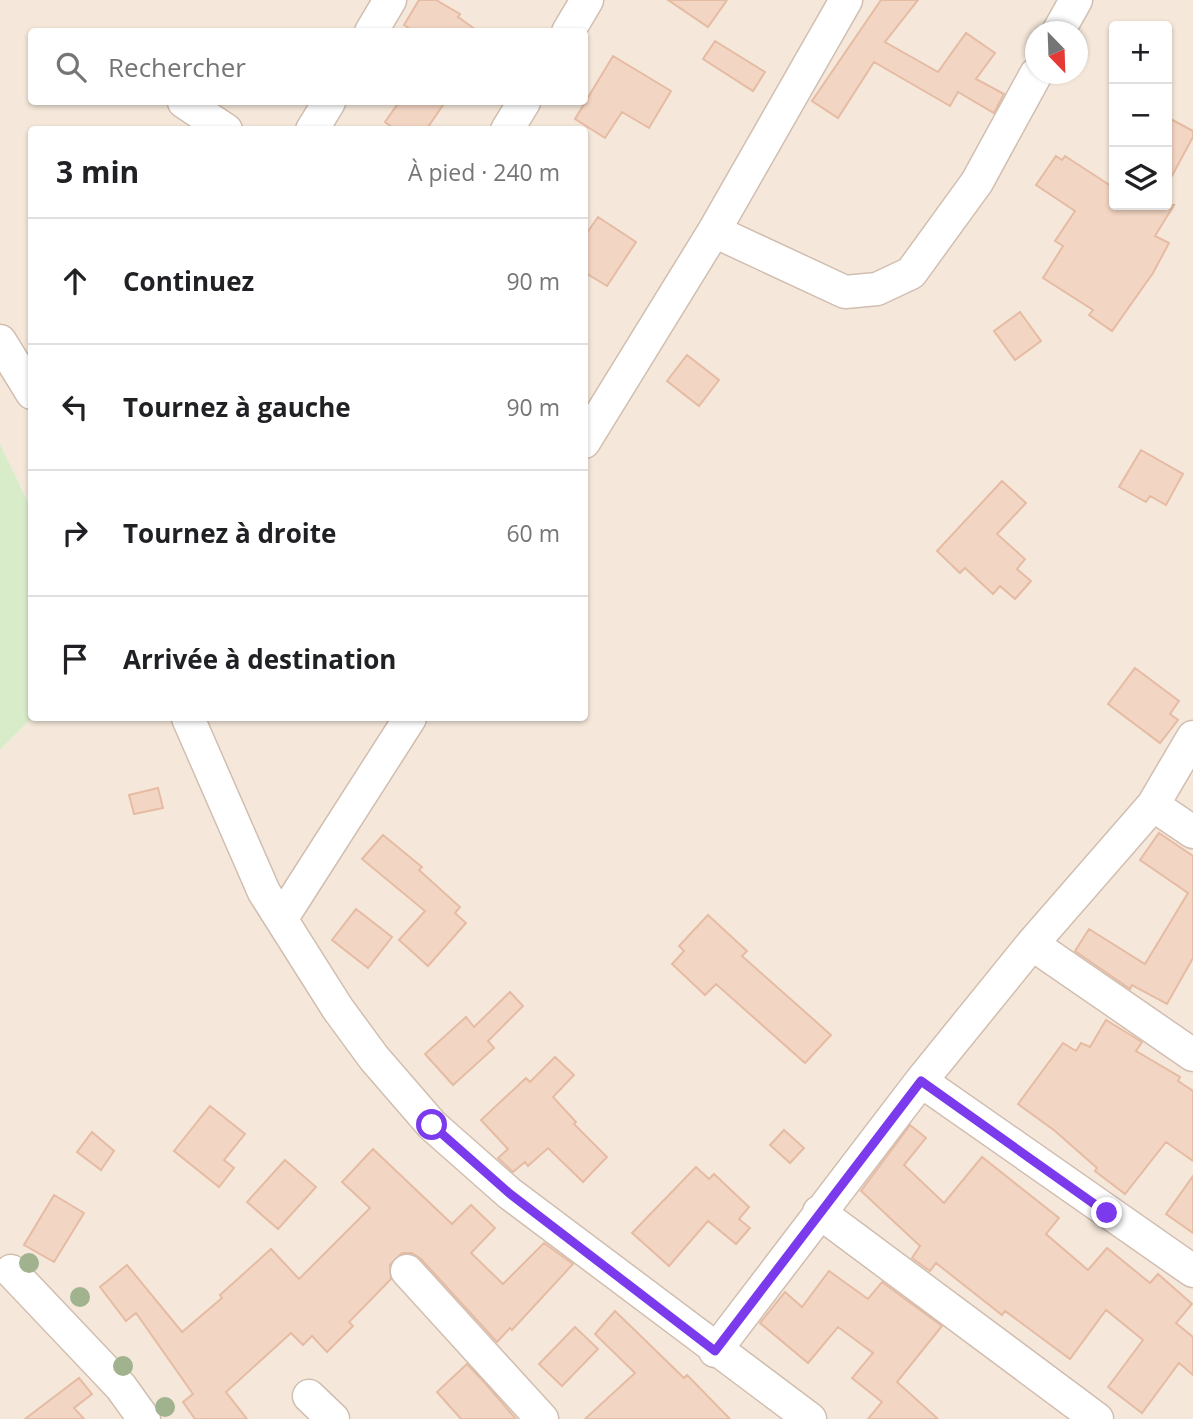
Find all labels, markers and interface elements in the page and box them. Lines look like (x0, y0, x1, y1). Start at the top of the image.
north arrow (1025, 21, 1088, 84)
map controls (1109, 21, 1172, 210)
button: + (1109, 21, 1172, 84)
search box (28, 28, 588, 105)
icon: search (52, 48, 90, 86)
text: Rechercher (108, 49, 246, 85)
button: − (1109, 84, 1172, 147)
button: layers (1109, 147, 1172, 210)
text: 3 min (56, 151, 139, 192)
text: À pied · 240 m (408, 156, 560, 188)
icon: ahead (56, 262, 94, 300)
text: Continuez (123, 263, 254, 299)
text: 90 m (506, 265, 560, 297)
icon: left (56, 388, 94, 426)
text: Tournez à gauche (123, 389, 351, 425)
text: 90 m (506, 391, 560, 423)
icon: right (56, 514, 94, 552)
text: Tournez à droite (123, 515, 336, 551)
text: 60 m (506, 517, 560, 549)
icon: arrive (56, 640, 94, 678)
text: Arrivée à destination (123, 641, 396, 677)
route start (416, 1109, 447, 1140)
route end (1091, 1197, 1122, 1228)

